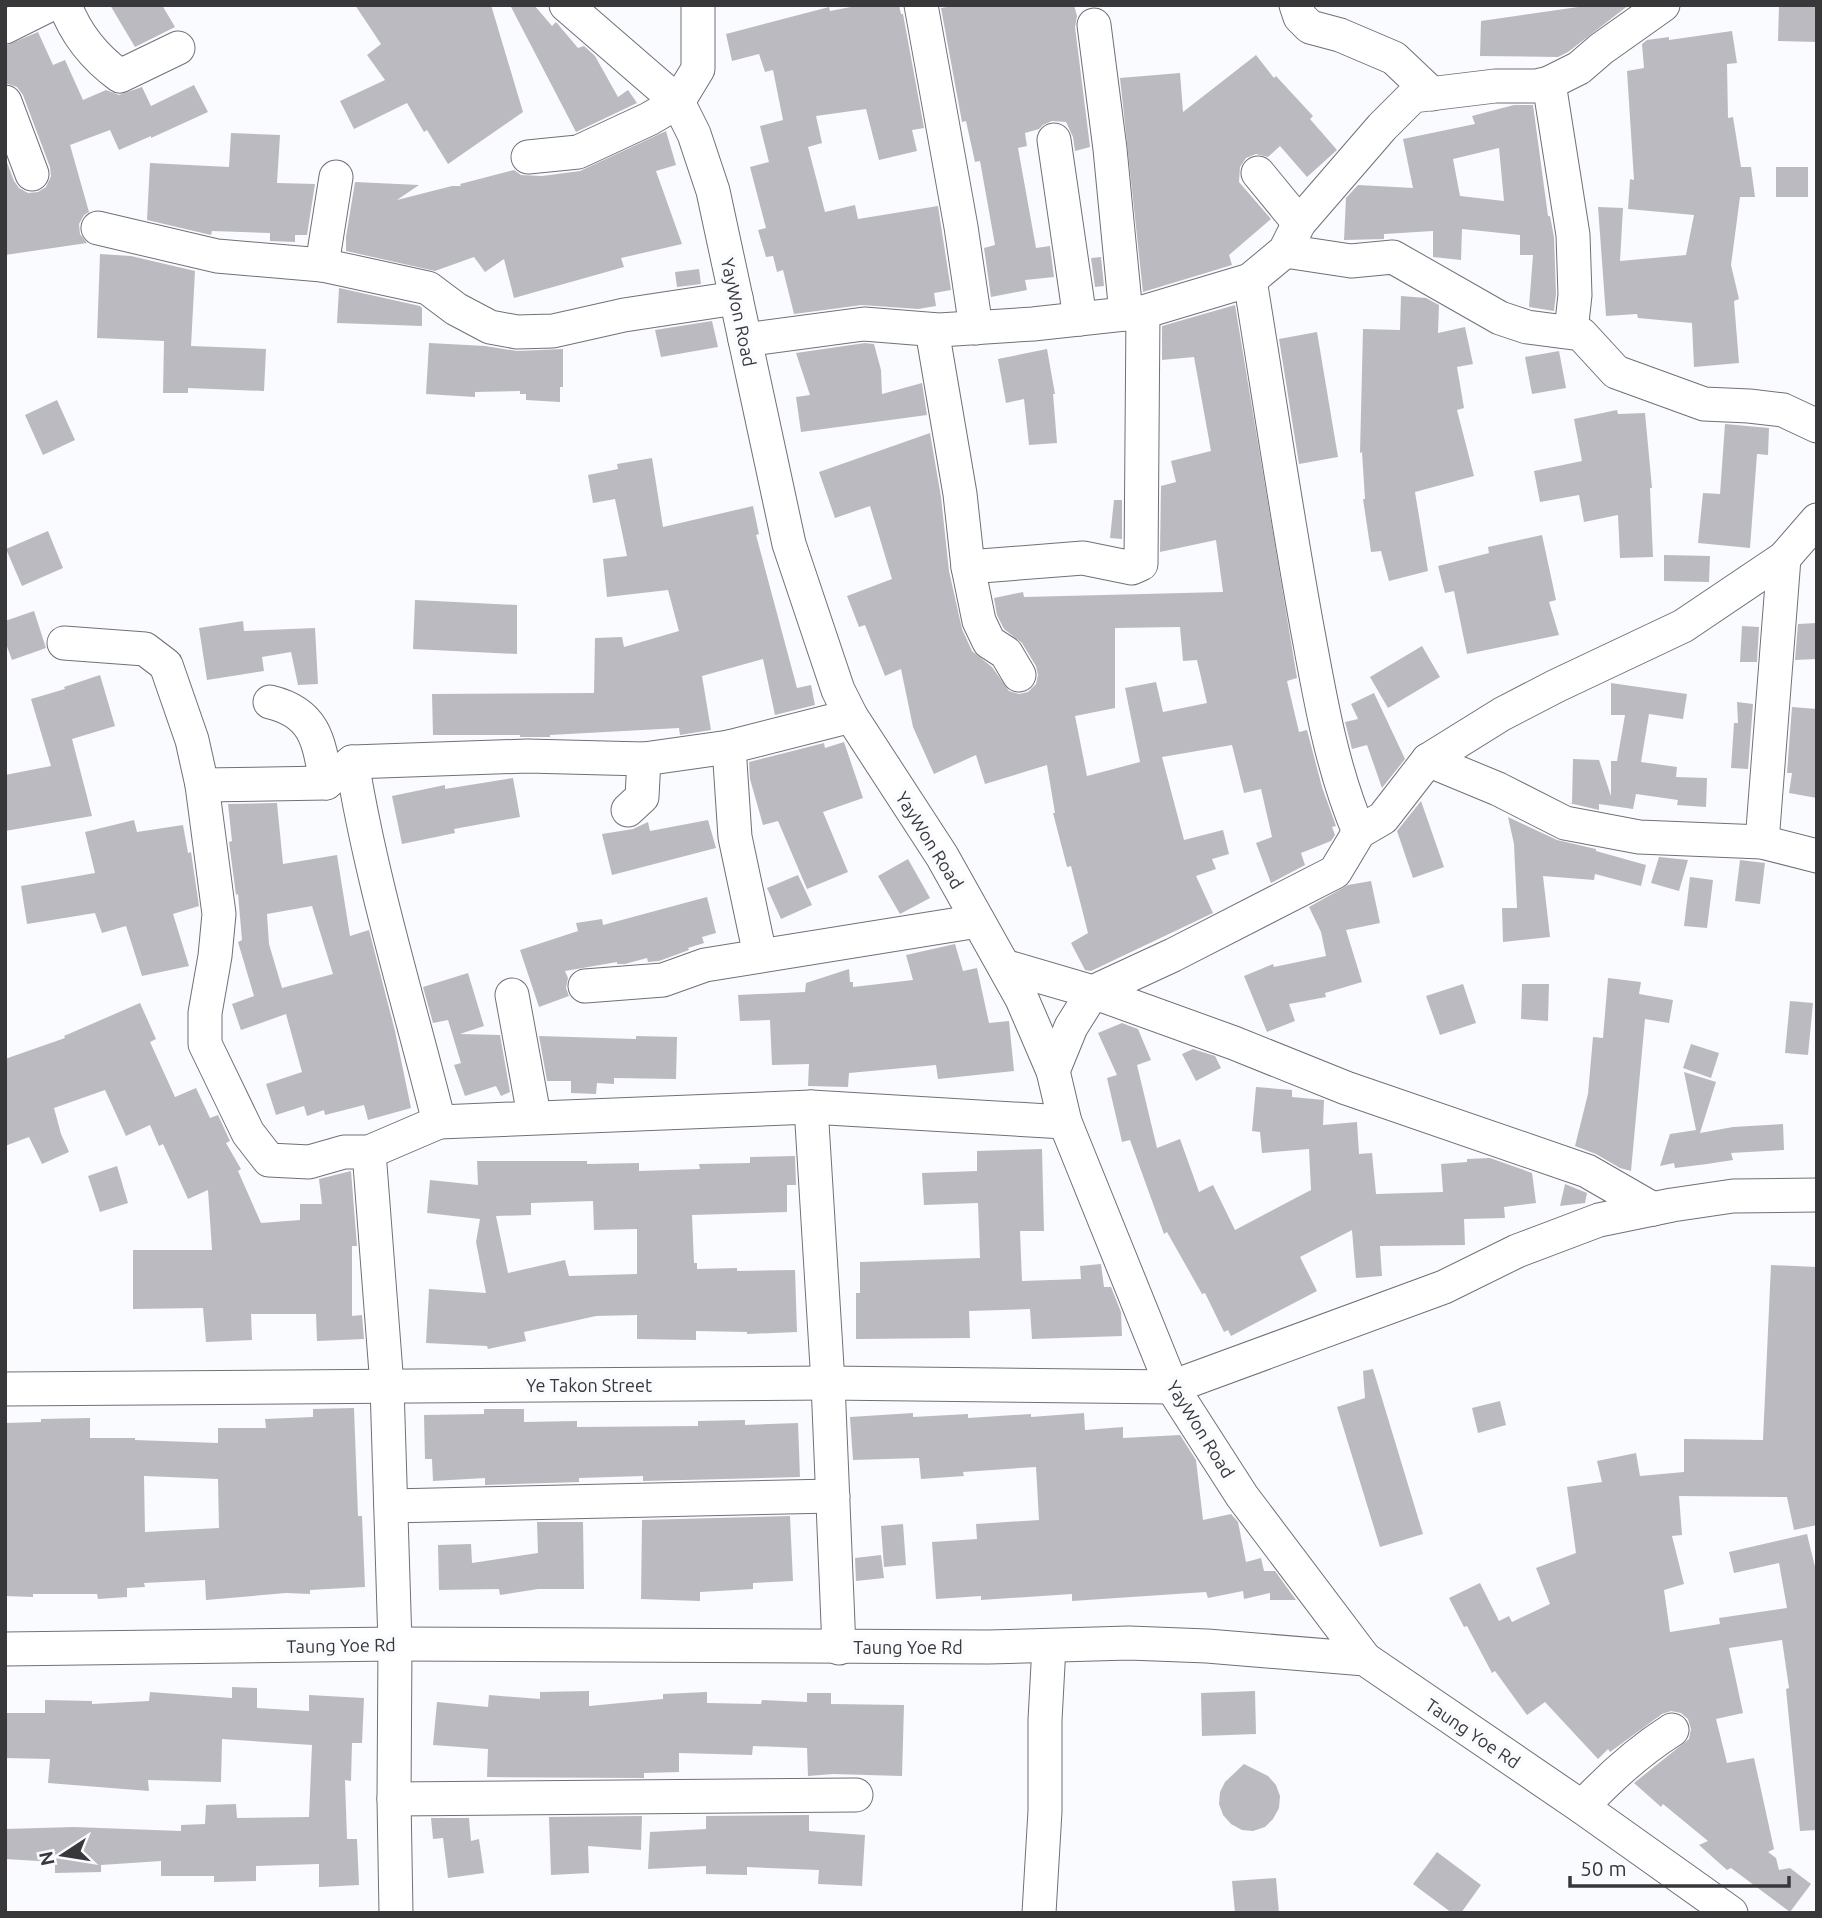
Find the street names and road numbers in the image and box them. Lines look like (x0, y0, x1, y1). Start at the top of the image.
street label: YayWon Road (718, 256, 760, 368)
street label: YayWon Road (892, 788, 968, 892)
street label: Ye Takon Street (526, 1375, 652, 1395)
street label: YayWon Road (1163, 1377, 1239, 1481)
street label: Taung Yoe Rd (286, 1634, 396, 1656)
street label: Taung Yoe Rd (853, 1637, 963, 1657)
street label: Taung Yoe Rd (1422, 1694, 1524, 1772)

